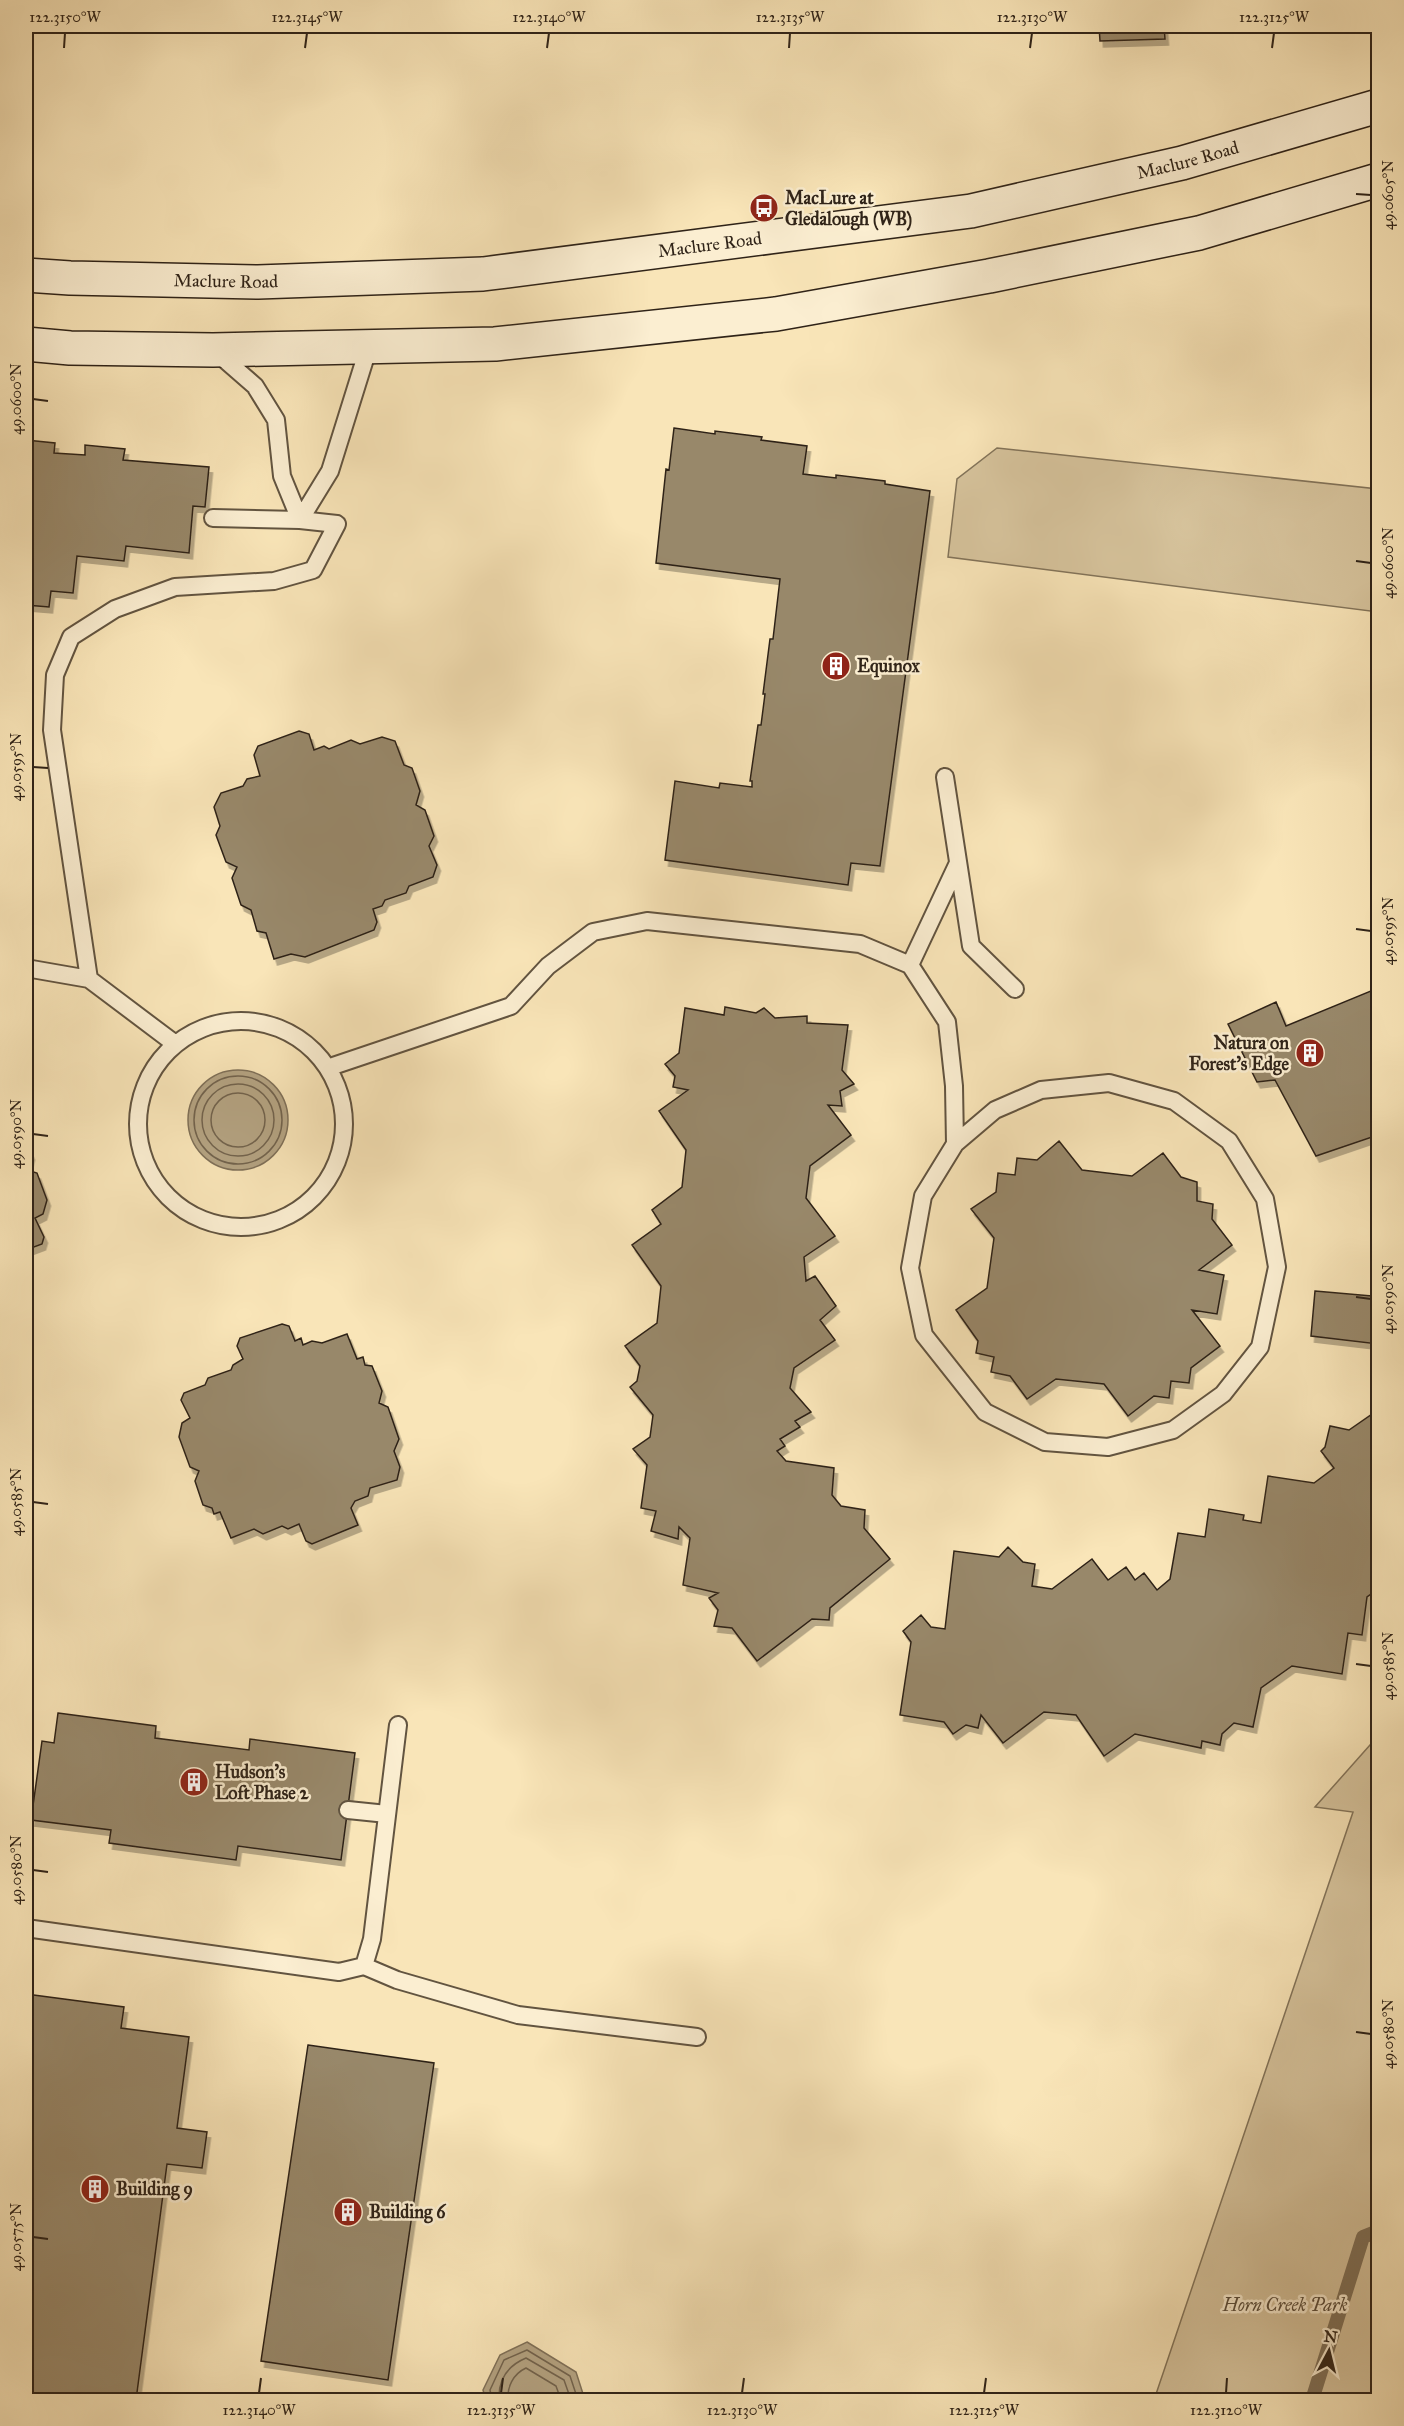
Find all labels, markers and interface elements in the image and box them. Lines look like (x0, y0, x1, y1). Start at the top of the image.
text: 122.3150°W (29, 8, 101, 26)
text: 122.3145°W (271, 8, 343, 26)
text: 122.3140°W (513, 8, 586, 26)
text: 122.3135°W (756, 8, 825, 26)
text: 122.3130°W (997, 8, 1068, 26)
text: 122.3125°W (1239, 8, 1310, 26)
street label: Maclure Road (1135, 136, 1241, 184)
text: 49.0605°N (1379, 160, 1397, 230)
place label: MacLure at Gledalough (WB) (785, 187, 912, 231)
bus stop icon: MacLure at Gledalough (WB) (748, 192, 780, 224)
street label: Maclure Road (657, 227, 763, 262)
street label: Maclure Road (173, 269, 279, 293)
text: 49.0600°N (7, 363, 25, 435)
text: 49.0600°N (1379, 527, 1397, 599)
building icon: Equinox (820, 650, 852, 682)
place label: Equinox (857, 655, 921, 678)
text: 49.0595°N (7, 733, 25, 801)
text: 49.0595°N (1379, 897, 1397, 965)
place label: Natura on Forest's Edge (1189, 1032, 1290, 1076)
building icon: Natura on Forest's Edge (1294, 1037, 1326, 1069)
text: 49.0590°N (7, 1099, 25, 1169)
text: 49.0590°N (1379, 1264, 1397, 1334)
text: 49.0585°N (7, 1468, 25, 1536)
text: 49.0585°N (1379, 1632, 1397, 1700)
place label: Hudson's Loft Phase 2 (215, 1761, 310, 1804)
building icon: Hudson's Loft Phase 2 (178, 1766, 210, 1798)
text: 49.0580°N (7, 1835, 25, 1905)
text: 49.0580°N (1379, 1999, 1397, 2069)
building icon: Building 9 (79, 2173, 111, 2205)
place label: Building 9 (116, 2178, 193, 2201)
building icon: Building 6 (332, 2196, 364, 2228)
place label: Building 6 (369, 2201, 446, 2224)
text: 49.0575°N (7, 2203, 25, 2271)
park label: Horn Creek Park (1221, 2294, 1348, 2316)
north arrow (1299, 2321, 1359, 2381)
text: N (1323, 2326, 1339, 2347)
text: 122.3140°W (223, 2401, 296, 2419)
text: 122.3135°W (467, 2401, 536, 2419)
text: 122.3130°W (707, 2401, 778, 2419)
text: 122.3125°W (949, 2401, 1020, 2419)
text: 122.3120°W (1190, 2401, 1263, 2419)

